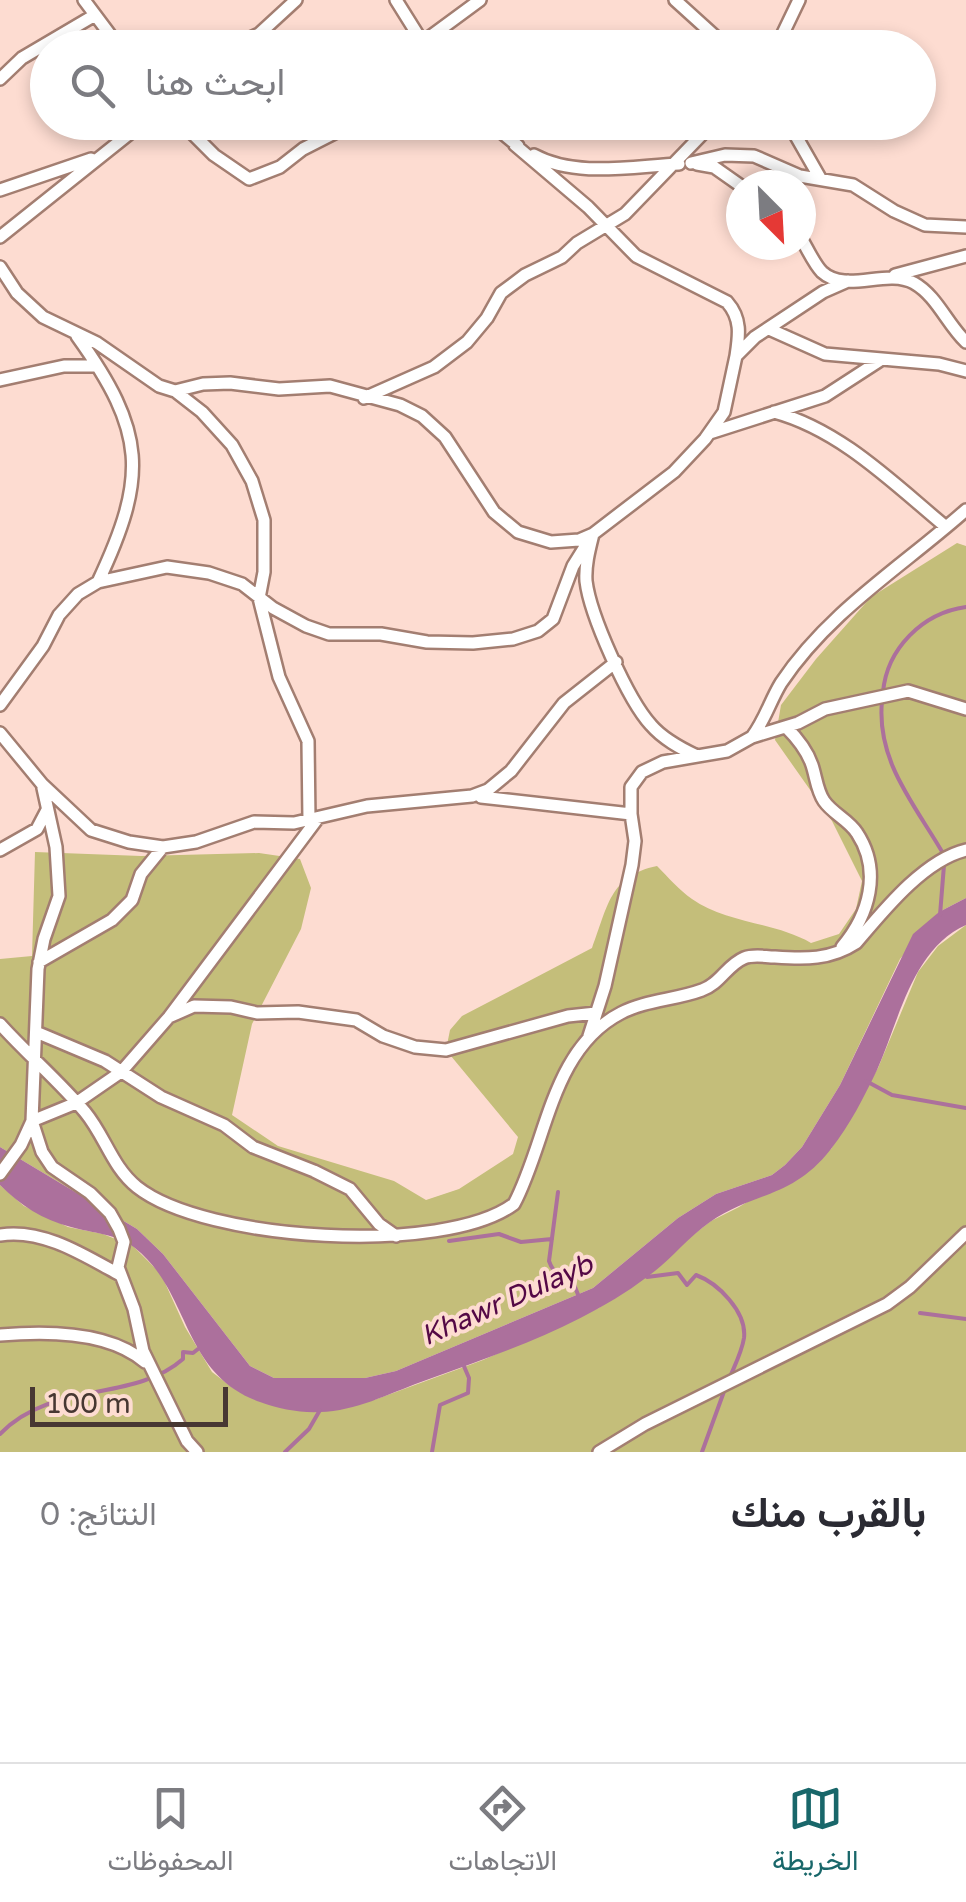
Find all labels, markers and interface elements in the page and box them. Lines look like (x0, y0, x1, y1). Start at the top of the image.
search box (30, 30, 936, 140)
icon: search (65, 58, 120, 113)
text: ابحث هنا (145, 60, 285, 106)
north arrow (726, 170, 816, 260)
water label: Khawr Dulayb (416, 1246, 599, 1353)
scale bar (30, 1382, 228, 1426)
text: 100 m (45, 1387, 131, 1421)
text: بالقرب منك (731, 1488, 926, 1539)
text: النتائج: 0 (40, 1496, 157, 1534)
tab: المحفوظات (107, 1781, 234, 1885)
tab: الاتجاهات (448, 1781, 557, 1885)
tab: الخريطة (772, 1781, 859, 1885)

